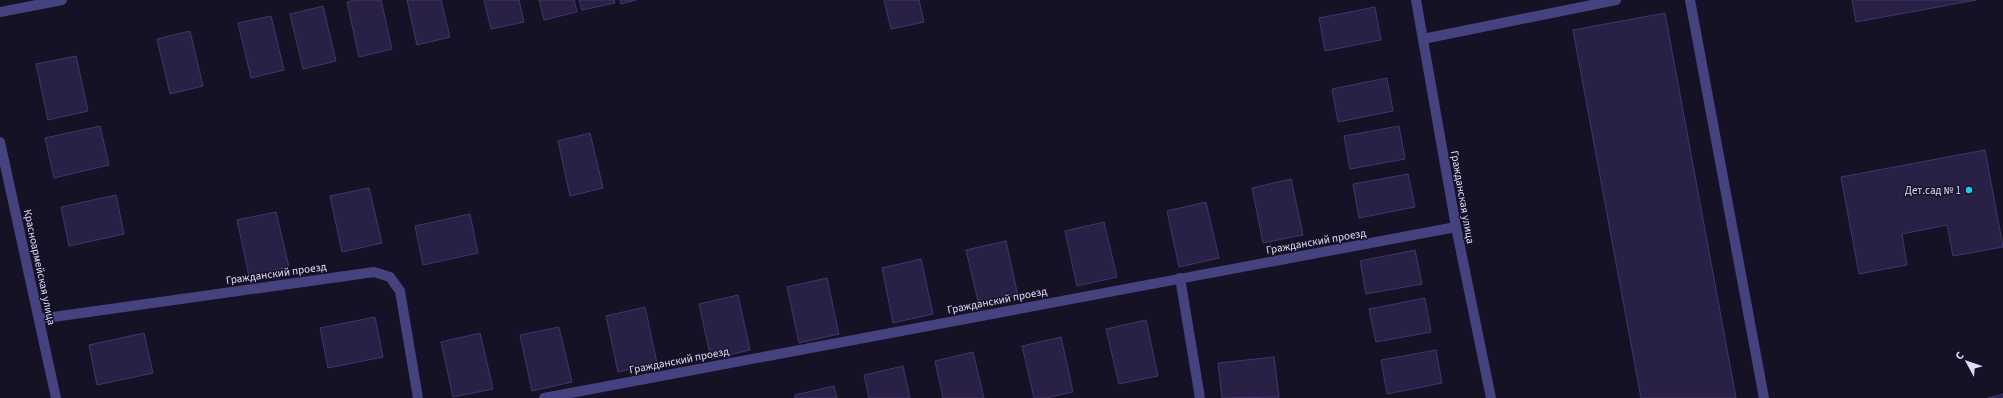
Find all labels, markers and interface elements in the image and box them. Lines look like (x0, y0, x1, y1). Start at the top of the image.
street label: Гражданская улица (1447, 149, 1478, 245)
place label: Дет.сад № 1 (1905, 183, 1961, 198)
marker: Дет.сад № 1 (1964, 185, 1974, 195)
street label: Красноармейская улица (20, 208, 59, 326)
street label: Гражданский проезд (1265, 225, 1367, 258)
street label: Гражданский проезд (225, 259, 327, 288)
street label: Гражданский проезд (946, 283, 1048, 318)
north arrow (1947, 342, 1987, 382)
street label: Гражданский проезд (628, 343, 730, 378)
text: С (1952, 348, 1968, 363)

